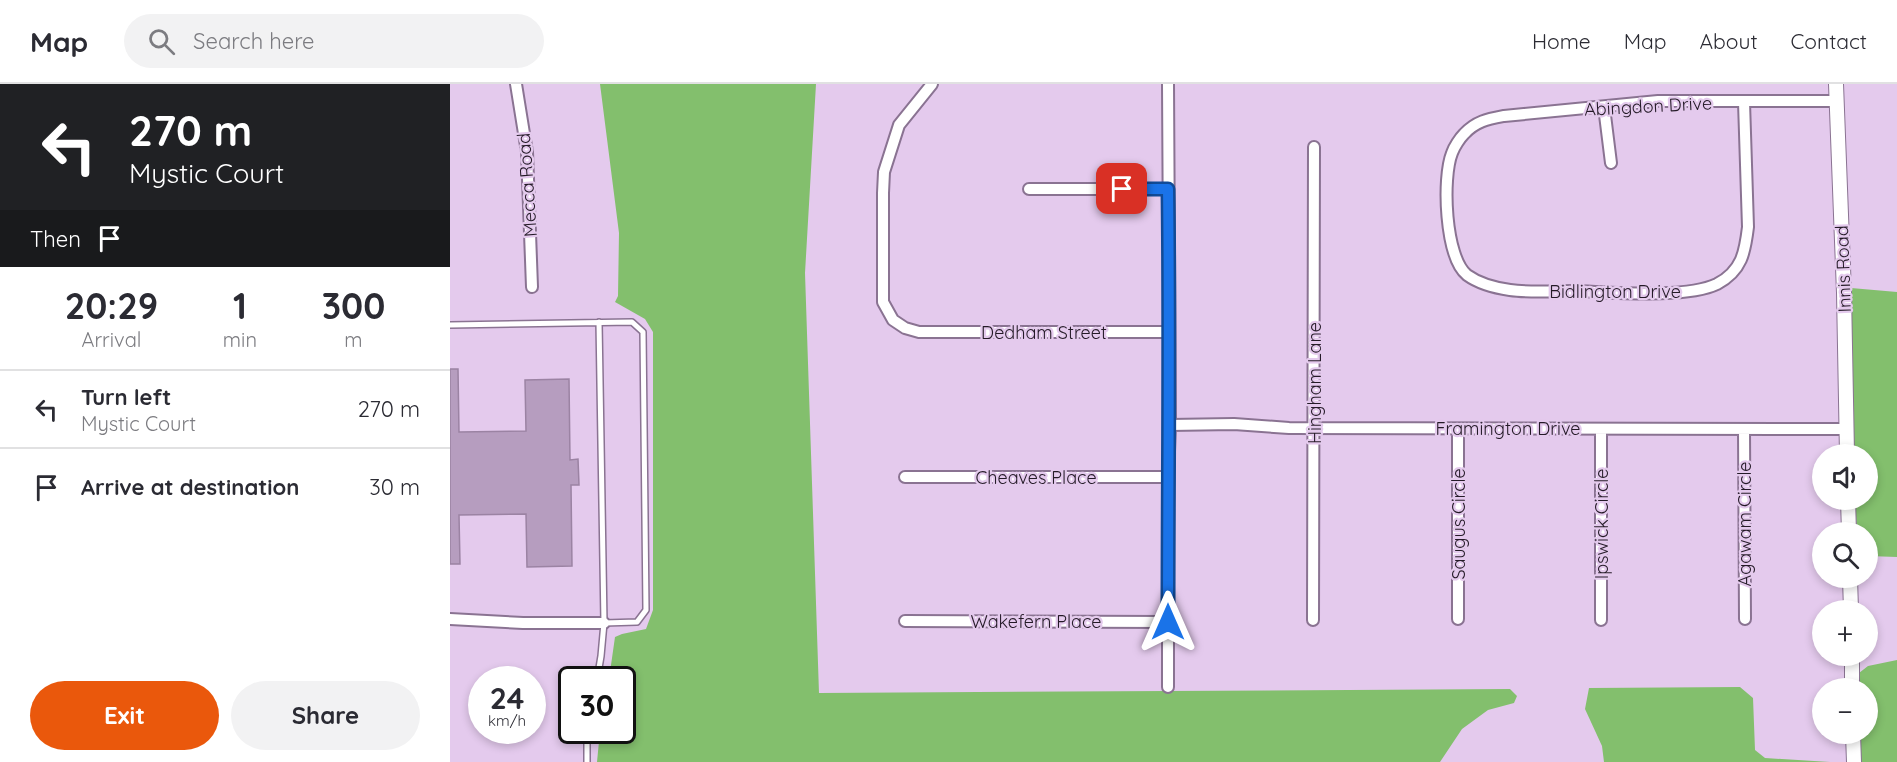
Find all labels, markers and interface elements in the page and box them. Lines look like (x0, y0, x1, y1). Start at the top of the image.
search box (124, 14, 544, 68)
text: Map (30, 24, 88, 59)
icon: search (145, 25, 178, 58)
text: Search here (193, 27, 315, 55)
text: Home (1532, 28, 1591, 54)
text: Map (1624, 28, 1667, 54)
text: About (1700, 28, 1758, 54)
text: Contact (1791, 28, 1867, 54)
street label: Abingdon Drive (1583, 91, 1713, 121)
text: 270 m (129, 104, 252, 157)
icon: left (30, 108, 108, 186)
street label: Mecca Road (512, 132, 542, 238)
text: Mystic Court (129, 156, 284, 190)
pin (1096, 163, 1147, 214)
icon: arrive (1105, 172, 1138, 205)
icon: arrive (93, 222, 126, 255)
text: Then (30, 225, 81, 253)
street label: Innis Road (1830, 225, 1856, 313)
street label: Bidlington Drive (1549, 280, 1681, 303)
text: 20:29 (65, 283, 158, 328)
text: 1 (233, 283, 247, 328)
text: 300 (322, 283, 385, 328)
street label: Dedham Street (981, 321, 1107, 344)
street label: Hingham Lane (1303, 322, 1326, 444)
text: Arrival (81, 327, 141, 352)
text: min (223, 327, 257, 352)
text: m (344, 327, 363, 352)
text: Turn left (81, 383, 171, 411)
icon: left (30, 393, 63, 426)
text: 270 m (358, 395, 420, 423)
text: Mystic Court (81, 411, 196, 436)
street label: Framington Drive (1435, 417, 1581, 440)
map controls (1812, 444, 1878, 744)
button: sound (1812, 444, 1878, 510)
street label: Agawam Circle (1733, 461, 1756, 587)
street label: Cheaves Place (975, 466, 1097, 489)
street label: Saugus Circle (1447, 468, 1470, 580)
street label: Ipswick Circle (1590, 469, 1613, 579)
icon: arrive (30, 471, 63, 504)
text: Arrive at destination (81, 473, 299, 501)
text: 30 m (369, 473, 420, 501)
button: search (1812, 522, 1878, 588)
position arrow (1136, 590, 1200, 654)
button: + (1812, 600, 1878, 666)
street label: Wakefern Place (970, 610, 1102, 633)
speed limit sign: 30 (558, 666, 636, 744)
button: − (1812, 678, 1878, 744)
text: 24 (490, 679, 524, 717)
button: Exit (30, 681, 219, 750)
button: Share (231, 681, 420, 750)
text: km/h (488, 711, 526, 730)

